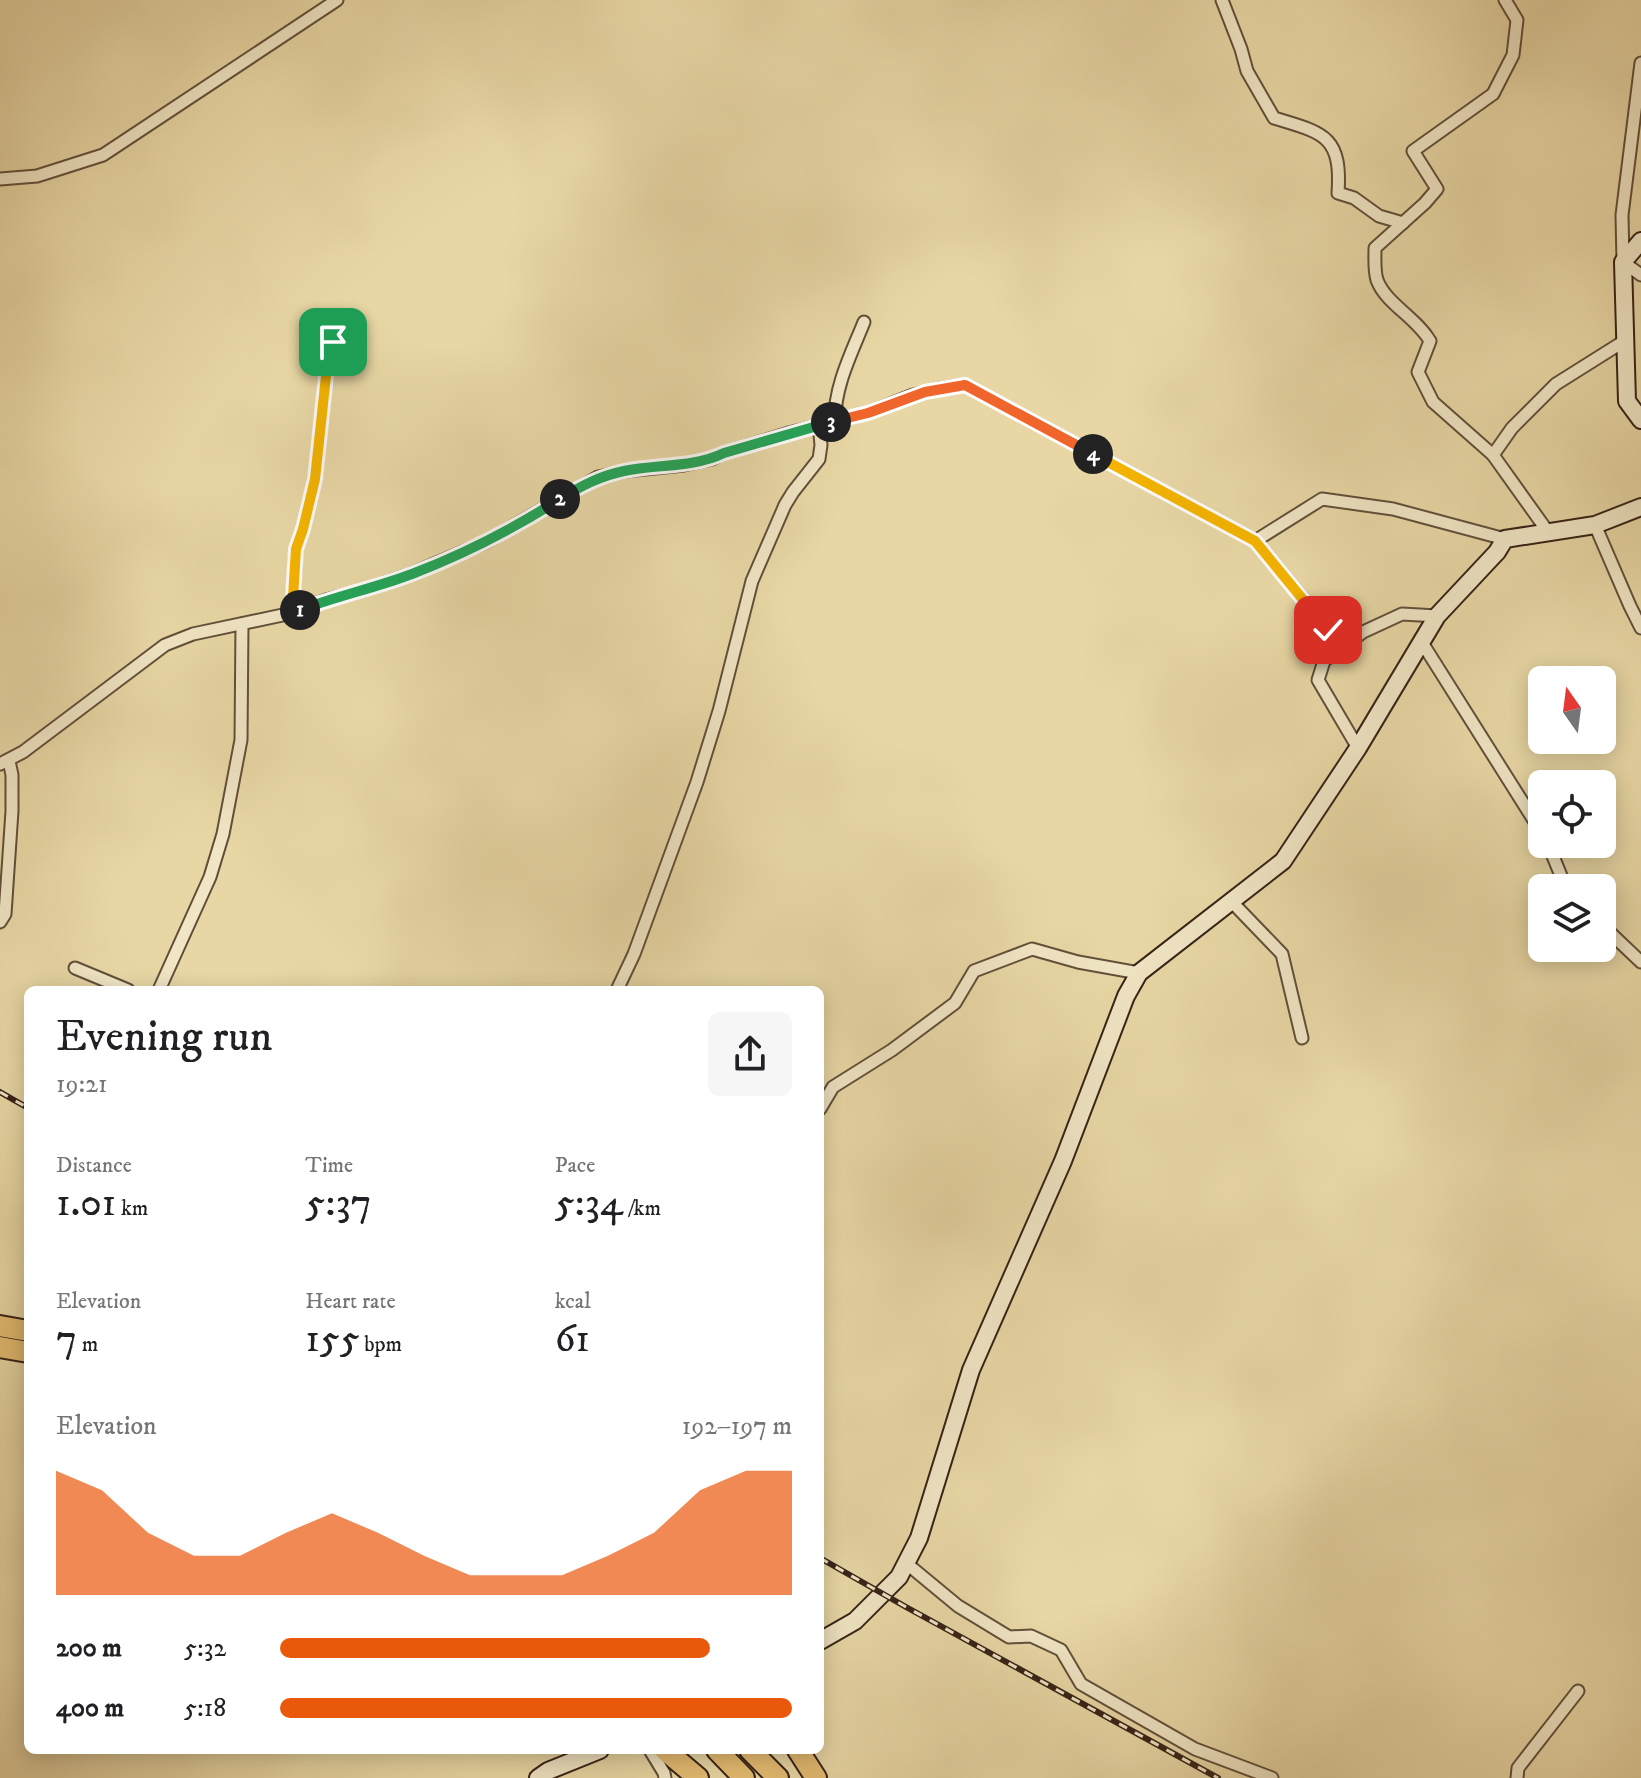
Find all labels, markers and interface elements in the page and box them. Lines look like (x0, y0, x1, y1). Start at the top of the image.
pin (299, 308, 367, 376)
icon: arrive (311, 320, 355, 364)
pin: 3 (811, 402, 851, 442)
text: 3 (827, 408, 835, 435)
pin: 4 (1073, 434, 1113, 474)
text: 4 (1087, 440, 1099, 467)
pin: 2 (540, 479, 580, 519)
text: 2 (555, 485, 565, 512)
pin: 1 (280, 590, 320, 630)
text: 1 (296, 596, 304, 623)
pin (1294, 596, 1362, 664)
icon: check (1306, 608, 1350, 652)
north arrow (1528, 666, 1616, 754)
map controls (1528, 666, 1616, 962)
button: locate (1528, 770, 1616, 858)
button: layers (1528, 874, 1616, 962)
text: Evening run (56, 1010, 273, 1065)
button: share (708, 1012, 792, 1096)
text: 19:21 (56, 1068, 108, 1101)
text: Distance (56, 1152, 132, 1179)
text: Time (305, 1152, 353, 1179)
text: Pace (555, 1152, 595, 1179)
text: 1.01 (56, 1179, 116, 1229)
text: 5:37 (305, 1179, 372, 1229)
text: 5:34 (555, 1179, 623, 1229)
text: km (116, 1195, 148, 1222)
text: /km (623, 1195, 661, 1222)
text: Elevation (56, 1288, 141, 1315)
text: Heart rate (305, 1288, 396, 1315)
text: kcal (555, 1288, 591, 1315)
text: 7 (56, 1315, 77, 1365)
text: 155 (305, 1315, 360, 1365)
text: 61 (555, 1315, 590, 1365)
text: m (77, 1331, 98, 1358)
text: bpm (360, 1331, 402, 1358)
text: Elevation (56, 1410, 157, 1443)
text: 192–197 m (682, 1410, 792, 1443)
text: 200 m (56, 1632, 122, 1665)
text: 5:32 (184, 1632, 226, 1665)
text: 400 m (56, 1692, 124, 1725)
text: 5:18 (184, 1692, 226, 1725)

